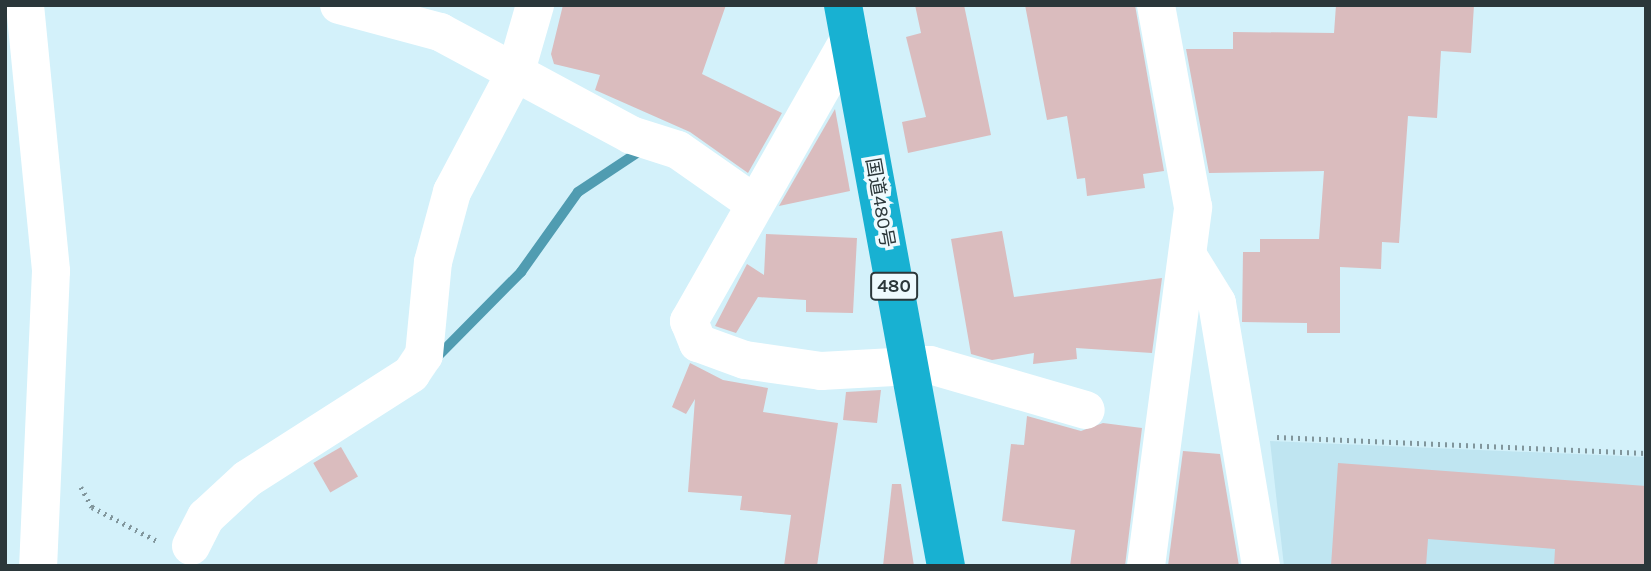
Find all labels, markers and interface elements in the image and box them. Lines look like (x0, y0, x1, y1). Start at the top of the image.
street label: 国道480号 (860, 156, 898, 250)
road number: 480 (870, 272, 918, 300)

